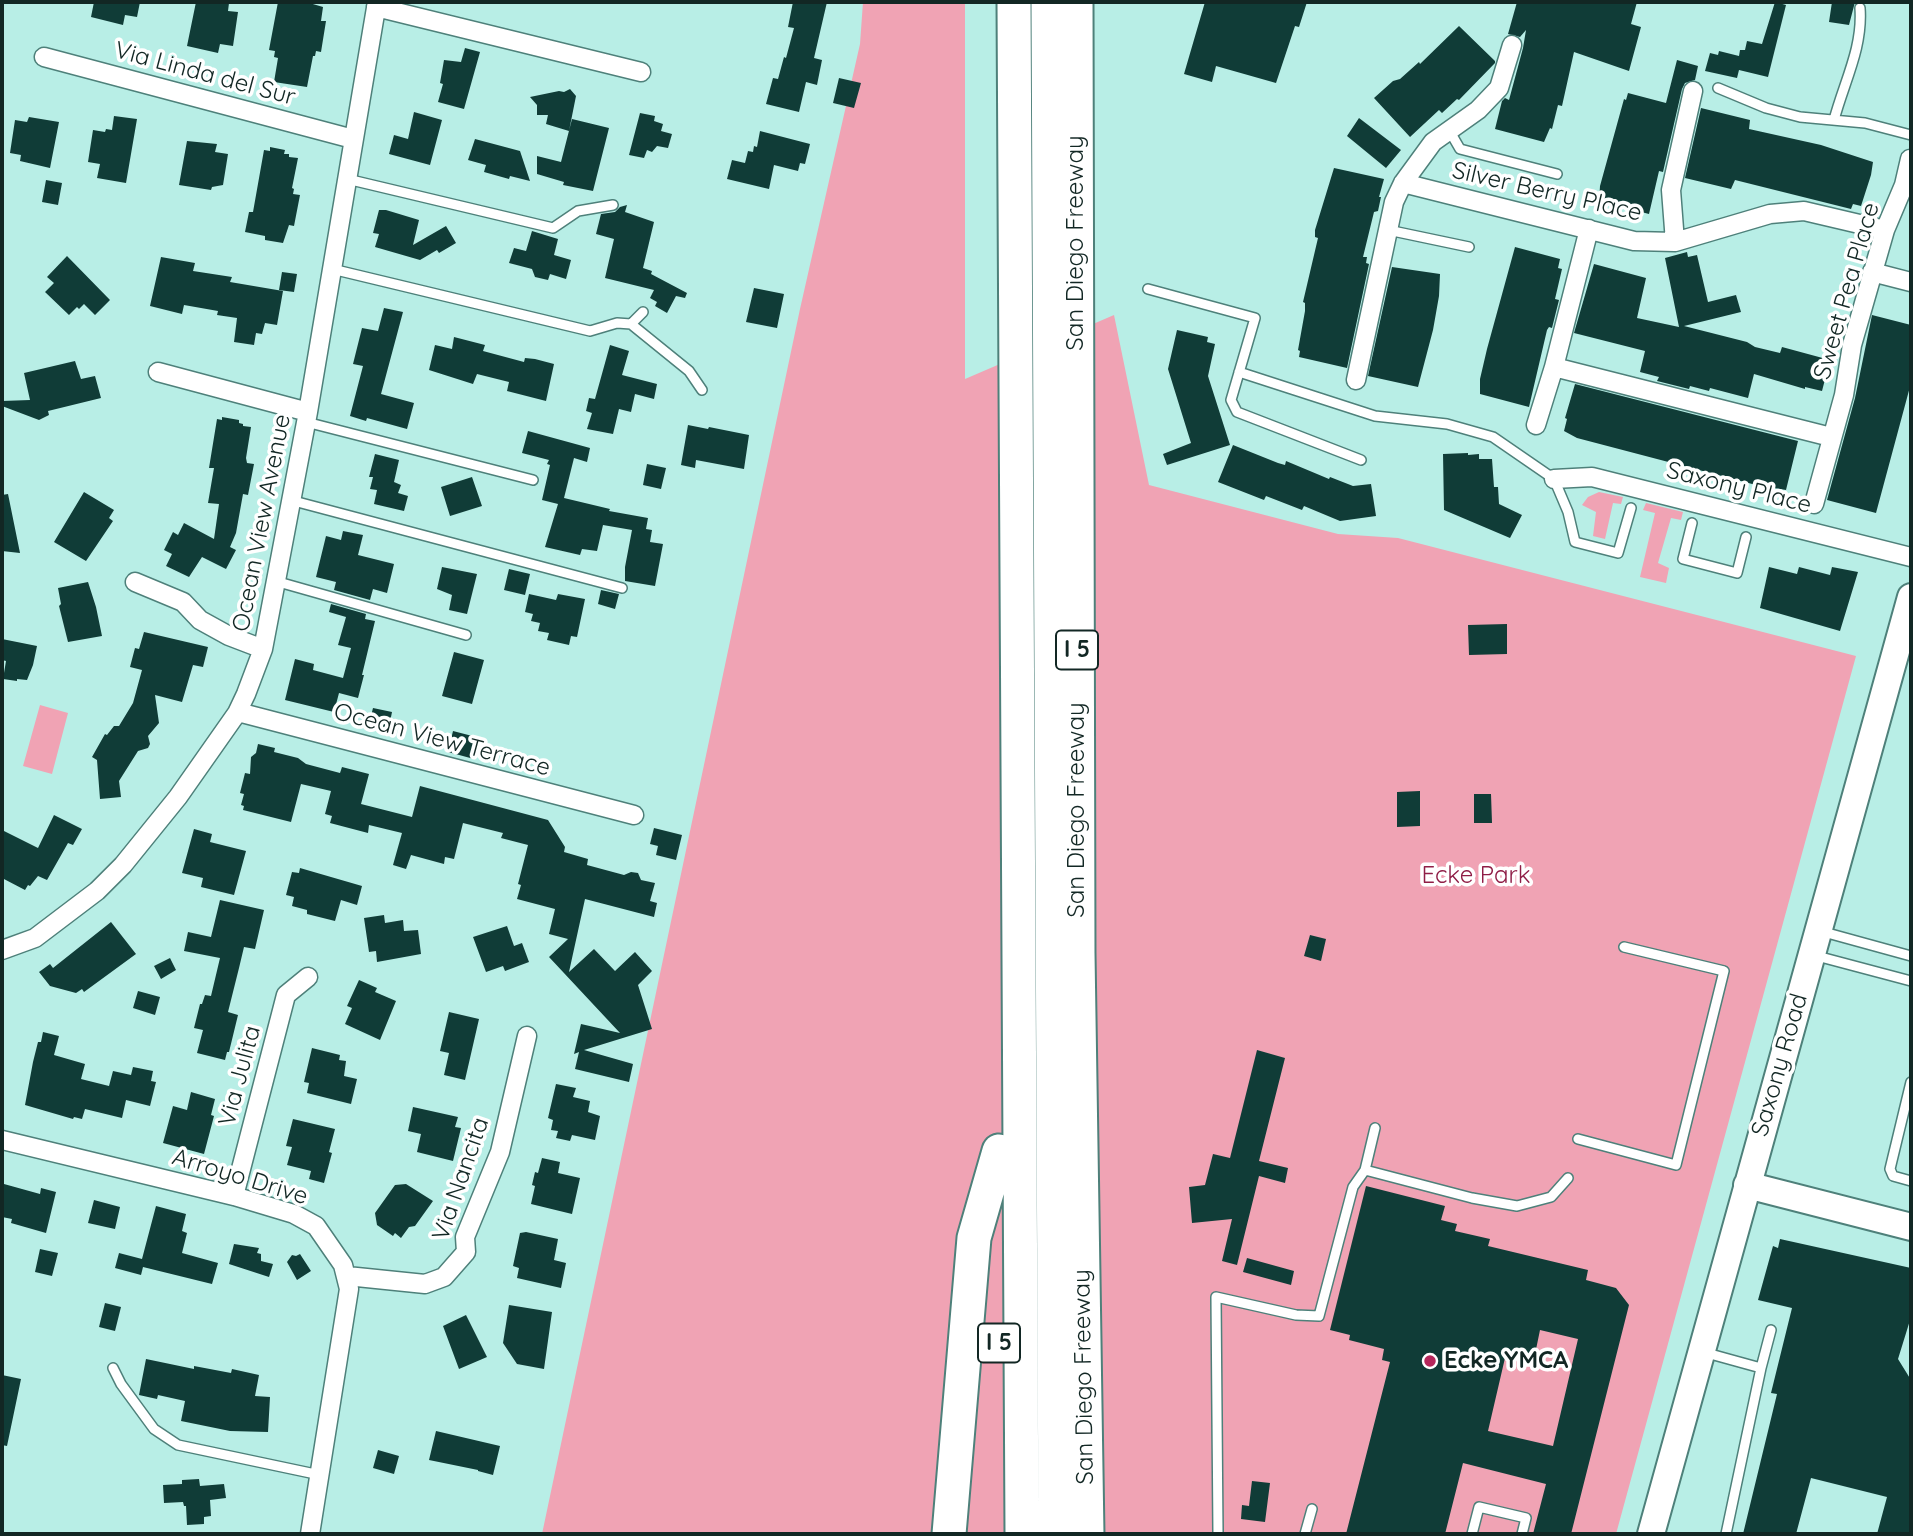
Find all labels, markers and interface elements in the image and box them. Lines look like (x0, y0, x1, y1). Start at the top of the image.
street label: Via Linda del Sur (111, 36, 299, 112)
street label: San Diego Freeway (1062, 135, 1090, 351)
street label: Silver Berry Place (1449, 156, 1645, 228)
street label: Sweet Pea Place (1808, 199, 1886, 383)
street label: Ocean View Avenue (227, 412, 297, 634)
street label: Saxony Place (1664, 456, 1814, 520)
road number: I 5 (1056, 630, 1098, 670)
street label: Ocean View Terrace (331, 697, 553, 783)
street label: San Diego Freeway (1063, 702, 1091, 918)
park label: Ecke Park (1421, 862, 1531, 890)
street label: Saxony Road (1746, 990, 1814, 1140)
street label: Via Julita (213, 1023, 267, 1129)
street label: Via Nancita (426, 1114, 496, 1244)
street label: Arroyo Drive (169, 1143, 311, 1211)
street label: San Diego Freeway (1068, 1269, 1100, 1485)
road number: I 5 (978, 1324, 1020, 1362)
place label: Ecke YMCA (1444, 1347, 1568, 1375)
marker: Ecke YMCA (1422, 1353, 1438, 1369)

